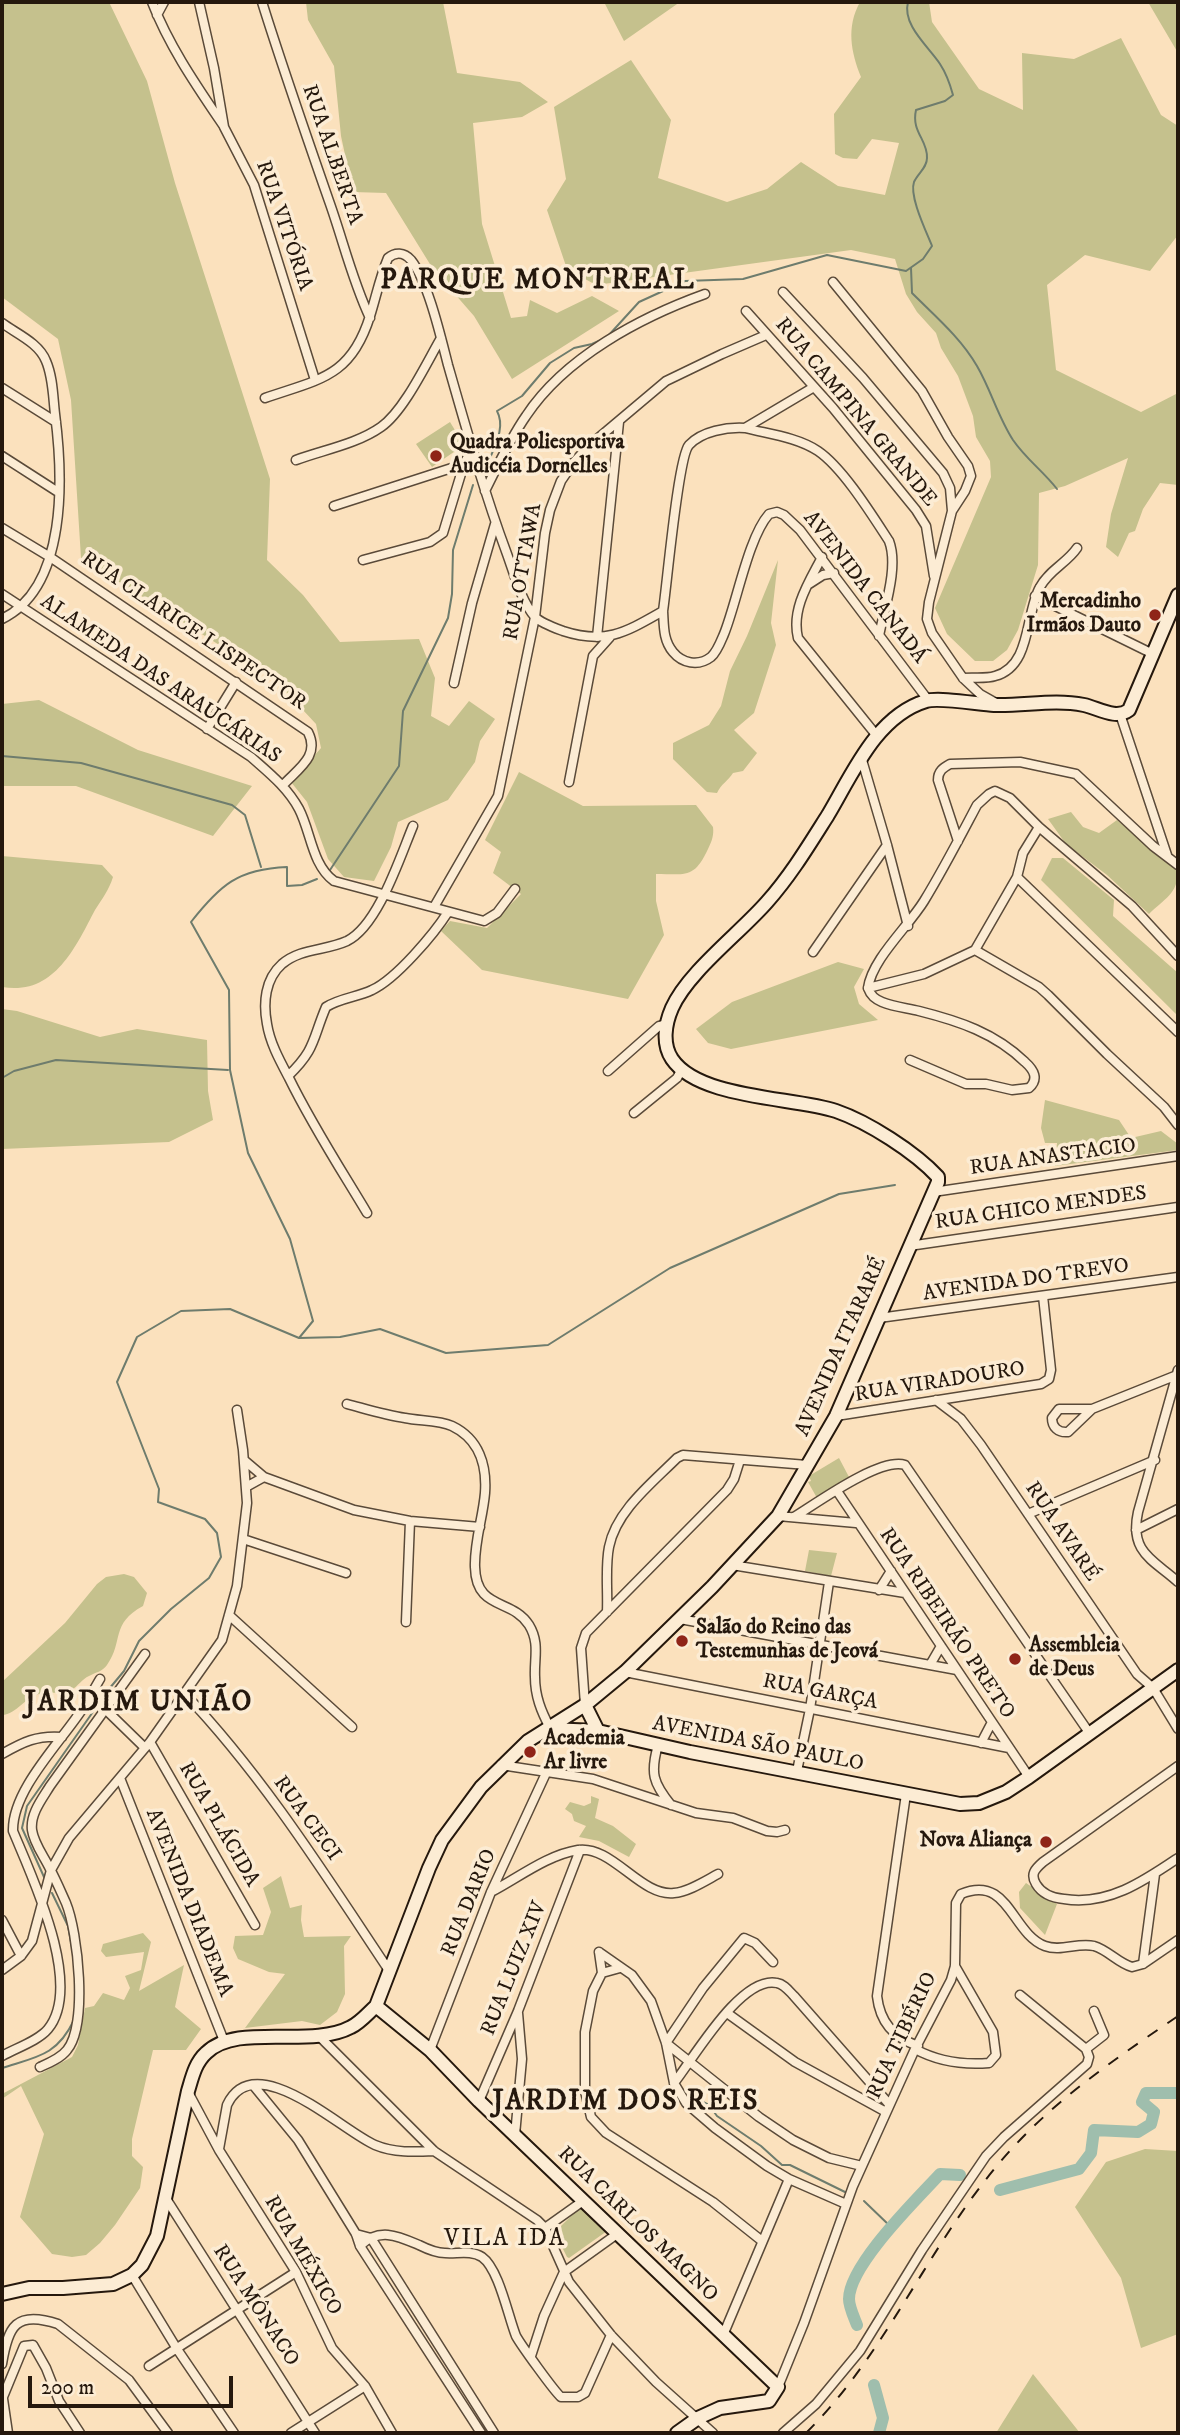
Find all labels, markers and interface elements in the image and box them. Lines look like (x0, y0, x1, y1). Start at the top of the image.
street label: RUA ALBERTA (295, 82, 367, 228)
street label: RUA VITÓRIA (249, 158, 317, 294)
district label: PARQUE MONTREAL (382, 265, 694, 299)
street label: RUA CAMPINA GRANDE (769, 313, 941, 513)
place label: Quadra Poliesportiva Audicéia Dornelles (450, 431, 625, 481)
marker: Quadra Poliesportiva Audicéia Dornelles (428, 448, 444, 464)
street label: RUA OTTAWA (500, 502, 548, 642)
street label: AVENIDA CANADÁ (797, 507, 931, 669)
street label: RUA CLARICE LISPECTOR (76, 547, 310, 717)
street label: ALAMEDA DAS ARAUCÁRIAS (35, 590, 285, 770)
place label: Mercadinho Irmãos Dauto (1026, 590, 1141, 640)
marker: Mercadinho Irmãos Dauto (1147, 607, 1163, 623)
street label: RUA ANASTACIO (968, 1134, 1138, 1182)
street label: RUA CHICO MENDES (934, 1182, 1148, 1236)
street label: AVENIDA ITARARÉ (791, 1253, 893, 1441)
street label: AVENIDA DO TREVO (921, 1254, 1131, 1308)
street label: RUA VIRADOURO (853, 1357, 1027, 1409)
street label: RUA AVARÉ (1019, 1477, 1103, 1587)
street label: RUA RIBEIRÃO PRETO (873, 1524, 1019, 1724)
place label: Salão do Reino das Testemunhas de Jeová (696, 1616, 878, 1666)
marker: Salão do Reino das Testemunhas de Jeová (674, 1633, 690, 1649)
place label: Assembleia de Deus (1029, 1634, 1120, 1684)
marker: Assembleia de Deus (1007, 1651, 1023, 1667)
street label: RUA GARÇA (760, 1670, 880, 1716)
district label: JARDIM UNIÃO (26, 1687, 252, 1721)
street label: AVENIDA SÃO PAULO (650, 1712, 866, 1778)
place label: Academia Ar livre (544, 1727, 625, 1777)
marker: Academia Ar livre (522, 1744, 538, 1760)
street label: RUA PLÁCIDA (172, 1758, 264, 1892)
street label: RUA CECI (267, 1772, 345, 1866)
street label: AVENIDA DIADEMA (139, 1805, 237, 2001)
place label: Nova Aliança (919, 1829, 1032, 1855)
marker: Nova Aliança (1038, 1834, 1054, 1850)
street label: RUA DARIO (437, 1846, 503, 1960)
street label: RUA LUIZ XIV (477, 1898, 553, 2040)
street label: RUA TIBÉRIO (863, 1968, 943, 2104)
district label: JARDIM DOS REIS (494, 2086, 758, 2120)
street label: RUA CARLOS MAGNO (552, 2142, 722, 2308)
street label: RUA MÉXICO (258, 2192, 346, 2320)
district label: VILA IDA (445, 2226, 565, 2254)
street label: RUA MÔNACO (206, 2241, 304, 2371)
scale bar (32, 2362, 236, 2406)
text: 200 m (41, 2375, 94, 2401)

